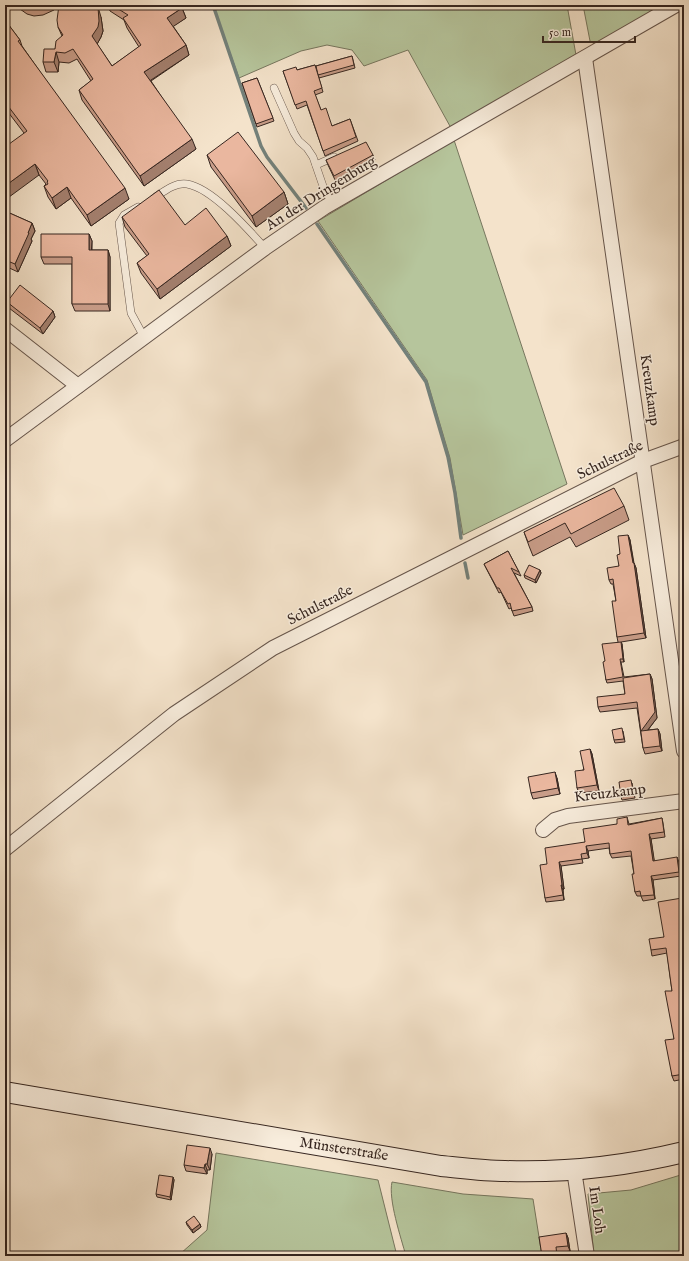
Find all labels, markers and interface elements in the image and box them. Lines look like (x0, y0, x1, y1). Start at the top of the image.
scale bar (543, 18, 635, 44)
text: 50 m (549, 25, 571, 40)
street label: An der Dringenburg (261, 151, 381, 235)
street label: Kreuzkamp (636, 353, 664, 427)
street label: Schulstraße (574, 436, 646, 484)
street label: Schulstraße (284, 580, 356, 630)
street label: Kreuzkamp (573, 779, 647, 807)
street label: Münsterstraße (298, 1133, 390, 1165)
street label: Im Loh (584, 1185, 610, 1235)

